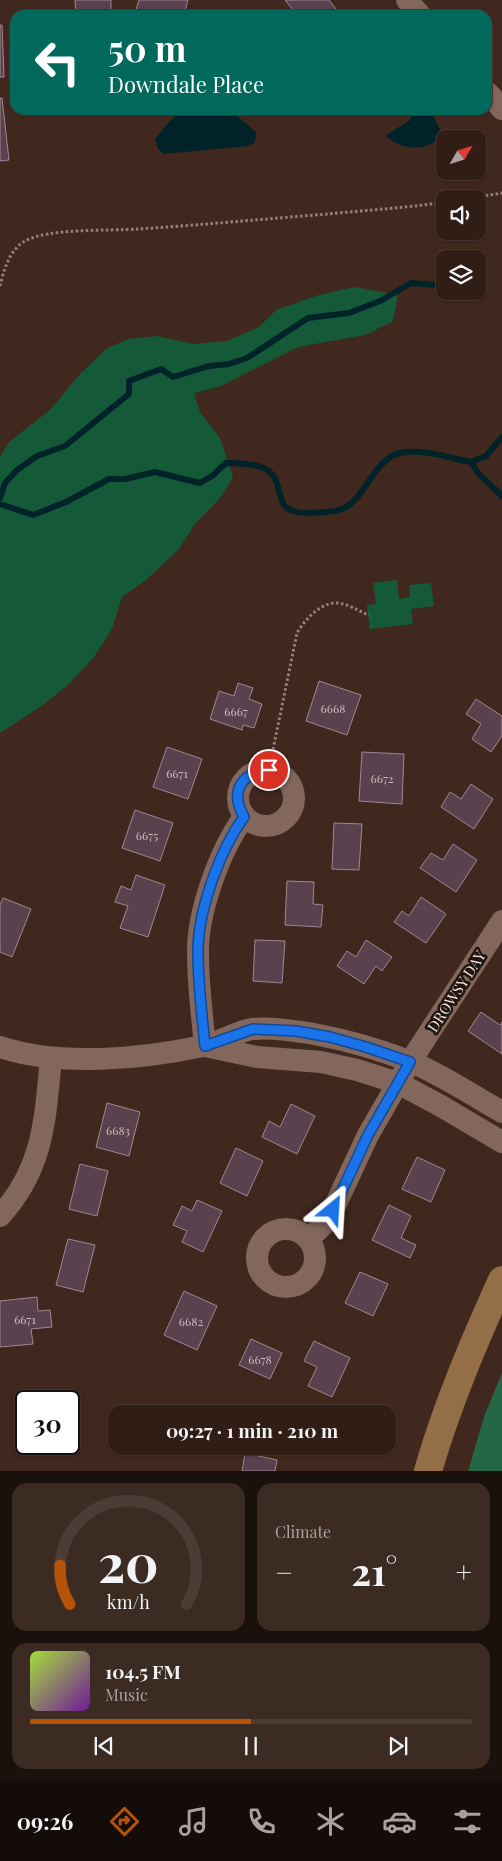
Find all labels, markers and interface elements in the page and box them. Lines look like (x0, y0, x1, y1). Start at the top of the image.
text: 50 m (108, 24, 186, 71)
icon: left (25, 30, 90, 95)
text: Downdale Place (108, 69, 264, 99)
north arrow (436, 130, 486, 180)
map controls (436, 130, 486, 300)
button: sound (436, 190, 486, 240)
button: layers (436, 250, 486, 300)
house number: 6668 (321, 700, 345, 716)
house number: 6667 (224, 703, 248, 719)
pin (248, 749, 290, 791)
icon: arrive (255, 756, 283, 784)
house number: 6671 (166, 765, 188, 781)
house number: 6672 (370, 770, 394, 786)
house number: 6675 (136, 827, 158, 843)
street label: DROWSY DAY (422, 946, 490, 1036)
house number: 6683 (106, 1122, 130, 1138)
position arrow (306, 1183, 358, 1235)
house number: 6671 (14, 1311, 36, 1327)
house number: 6682 (179, 1313, 203, 1329)
house number: 6678 (248, 1351, 272, 1367)
speed limit sign: 30 (15, 1390, 80, 1455)
text: 09:27 · 1 min · 210 m (166, 1417, 338, 1443)
text: Climate (275, 1521, 331, 1542)
text: 20 (98, 1527, 159, 1596)
text: 21° (351, 1545, 397, 1596)
text: − (275, 1553, 293, 1590)
text: + (456, 1553, 472, 1590)
text: km/h (107, 1590, 150, 1613)
text: 104.5 FM (105, 1658, 181, 1684)
text: Music (105, 1684, 148, 1705)
icon: previous (90, 1732, 118, 1760)
icon: pause (237, 1732, 265, 1760)
icon: next (384, 1732, 412, 1760)
icon: directions (107, 1804, 142, 1839)
icon: music (176, 1804, 211, 1839)
icon: phone (244, 1804, 279, 1839)
icon: climate (313, 1804, 348, 1839)
icon: car (382, 1804, 417, 1839)
icon: filters (450, 1804, 485, 1839)
text: 09:26 (17, 1806, 73, 1836)

